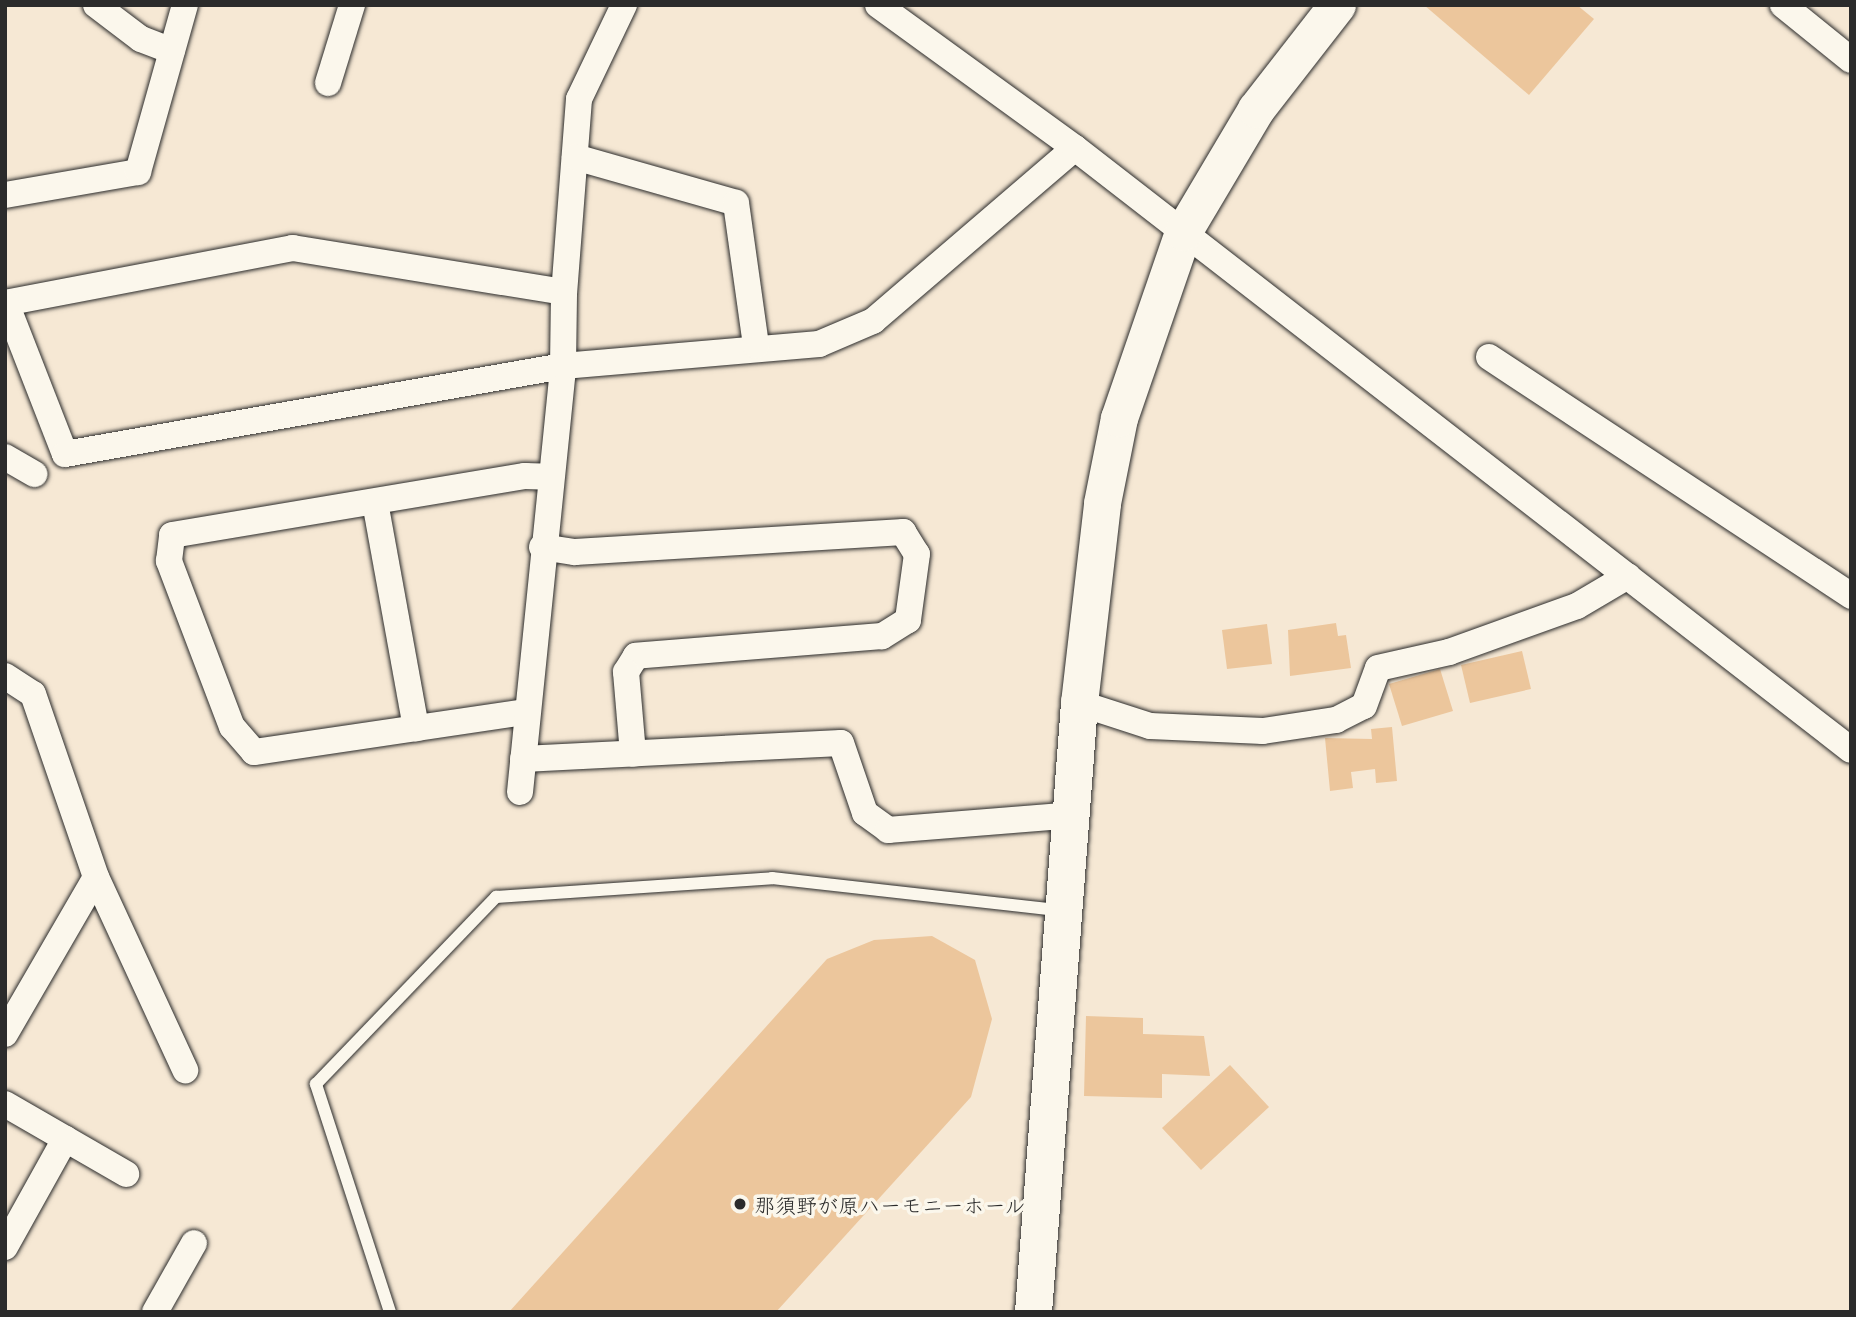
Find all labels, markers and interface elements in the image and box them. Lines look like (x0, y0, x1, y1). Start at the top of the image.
place label: 那須野が原ハーモニーホール (754, 1191, 1027, 1217)
marker: 那須野が原ハーモニーホール (732, 1196, 748, 1212)

